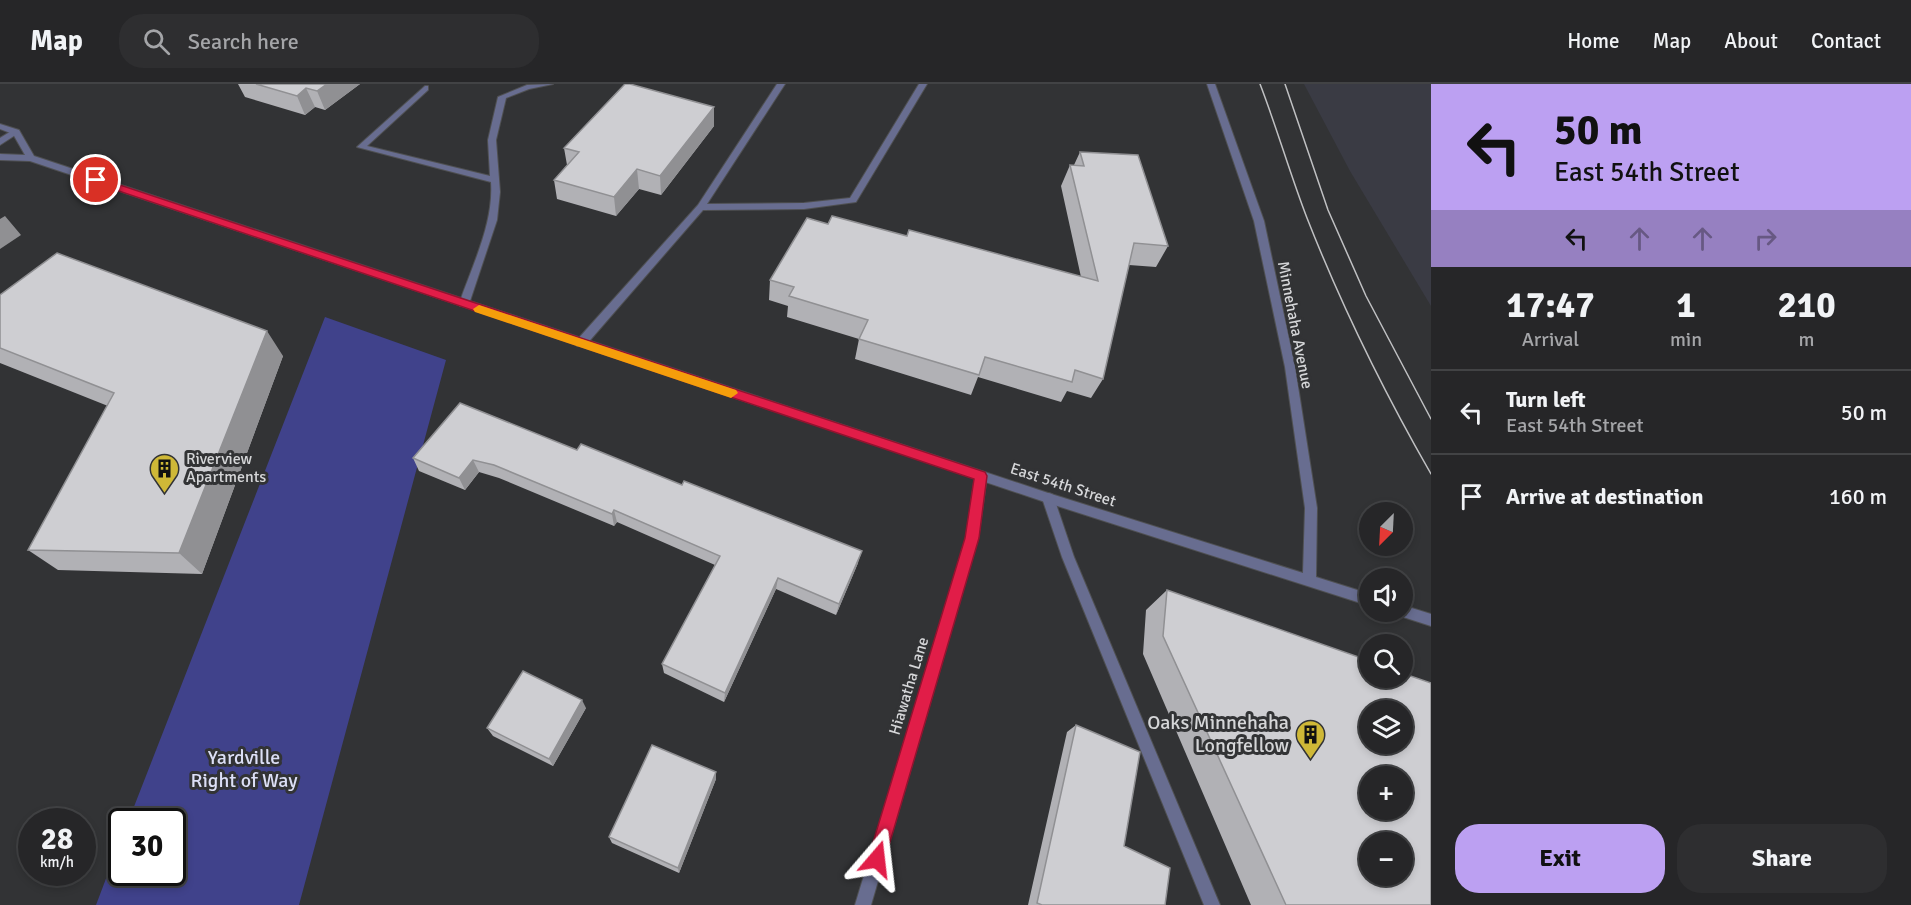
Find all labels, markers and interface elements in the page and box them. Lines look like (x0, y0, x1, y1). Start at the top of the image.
search box (119, 14, 539, 68)
text: Map (30, 24, 83, 58)
icon: search (140, 25, 173, 58)
text: Search here (188, 28, 299, 55)
text: Home (1567, 28, 1620, 54)
text: Map (1653, 28, 1691, 54)
text: About (1724, 28, 1778, 54)
text: Contact (1811, 28, 1881, 54)
text: 50 m (1554, 105, 1643, 156)
icon: left (1455, 108, 1533, 186)
pin (70, 154, 121, 205)
text: East 54th Street (1554, 156, 1740, 189)
icon: arrive (79, 163, 112, 196)
icon: left (1560, 222, 1593, 255)
icon: ahead (1623, 222, 1656, 255)
icon: ahead (1686, 222, 1719, 255)
icon: right (1749, 222, 1782, 255)
street label: Minnehaha Avenue (1273, 259, 1317, 391)
text: 17:47 (1506, 283, 1595, 328)
text: 1 (1676, 283, 1696, 328)
text: 210 (1777, 283, 1836, 328)
text: Arrival (1522, 327, 1579, 352)
text: min (1670, 327, 1702, 352)
text: m (1799, 327, 1815, 352)
text: Turn left (1506, 386, 1586, 413)
icon: left (1455, 396, 1488, 429)
text: 50 m (1841, 399, 1887, 426)
text: East 54th Street (1506, 413, 1643, 438)
place label: Riverview Apartments (186, 449, 266, 487)
building icon: Riverview Apartments (149, 452, 181, 494)
street label: East 54th Street (1008, 458, 1119, 512)
icon: arrive (1455, 480, 1488, 513)
text: Arrive at destination (1506, 483, 1703, 510)
text: 160 m (1829, 483, 1887, 510)
north arrow (1359, 502, 1413, 556)
map controls (1359, 502, 1413, 886)
button: sound (1359, 568, 1413, 622)
button: search (1359, 634, 1413, 688)
street label: Hiawatha Lane (885, 635, 933, 737)
button: layers (1359, 700, 1413, 754)
place label: Oaks Minnehaha Longfellow (1147, 710, 1290, 758)
building icon: Oaks Minnehaha Longfellow (1294, 718, 1326, 760)
park label: Yardville Right of Way (190, 745, 298, 793)
button: + (1359, 766, 1413, 820)
speed limit sign: 30 (108, 808, 186, 886)
text: 28 (41, 821, 73, 858)
button: Exit (1455, 824, 1665, 893)
button: Share (1677, 824, 1887, 893)
position arrow (845, 827, 909, 891)
button: − (1359, 832, 1413, 886)
text: km/h (40, 853, 74, 871)

